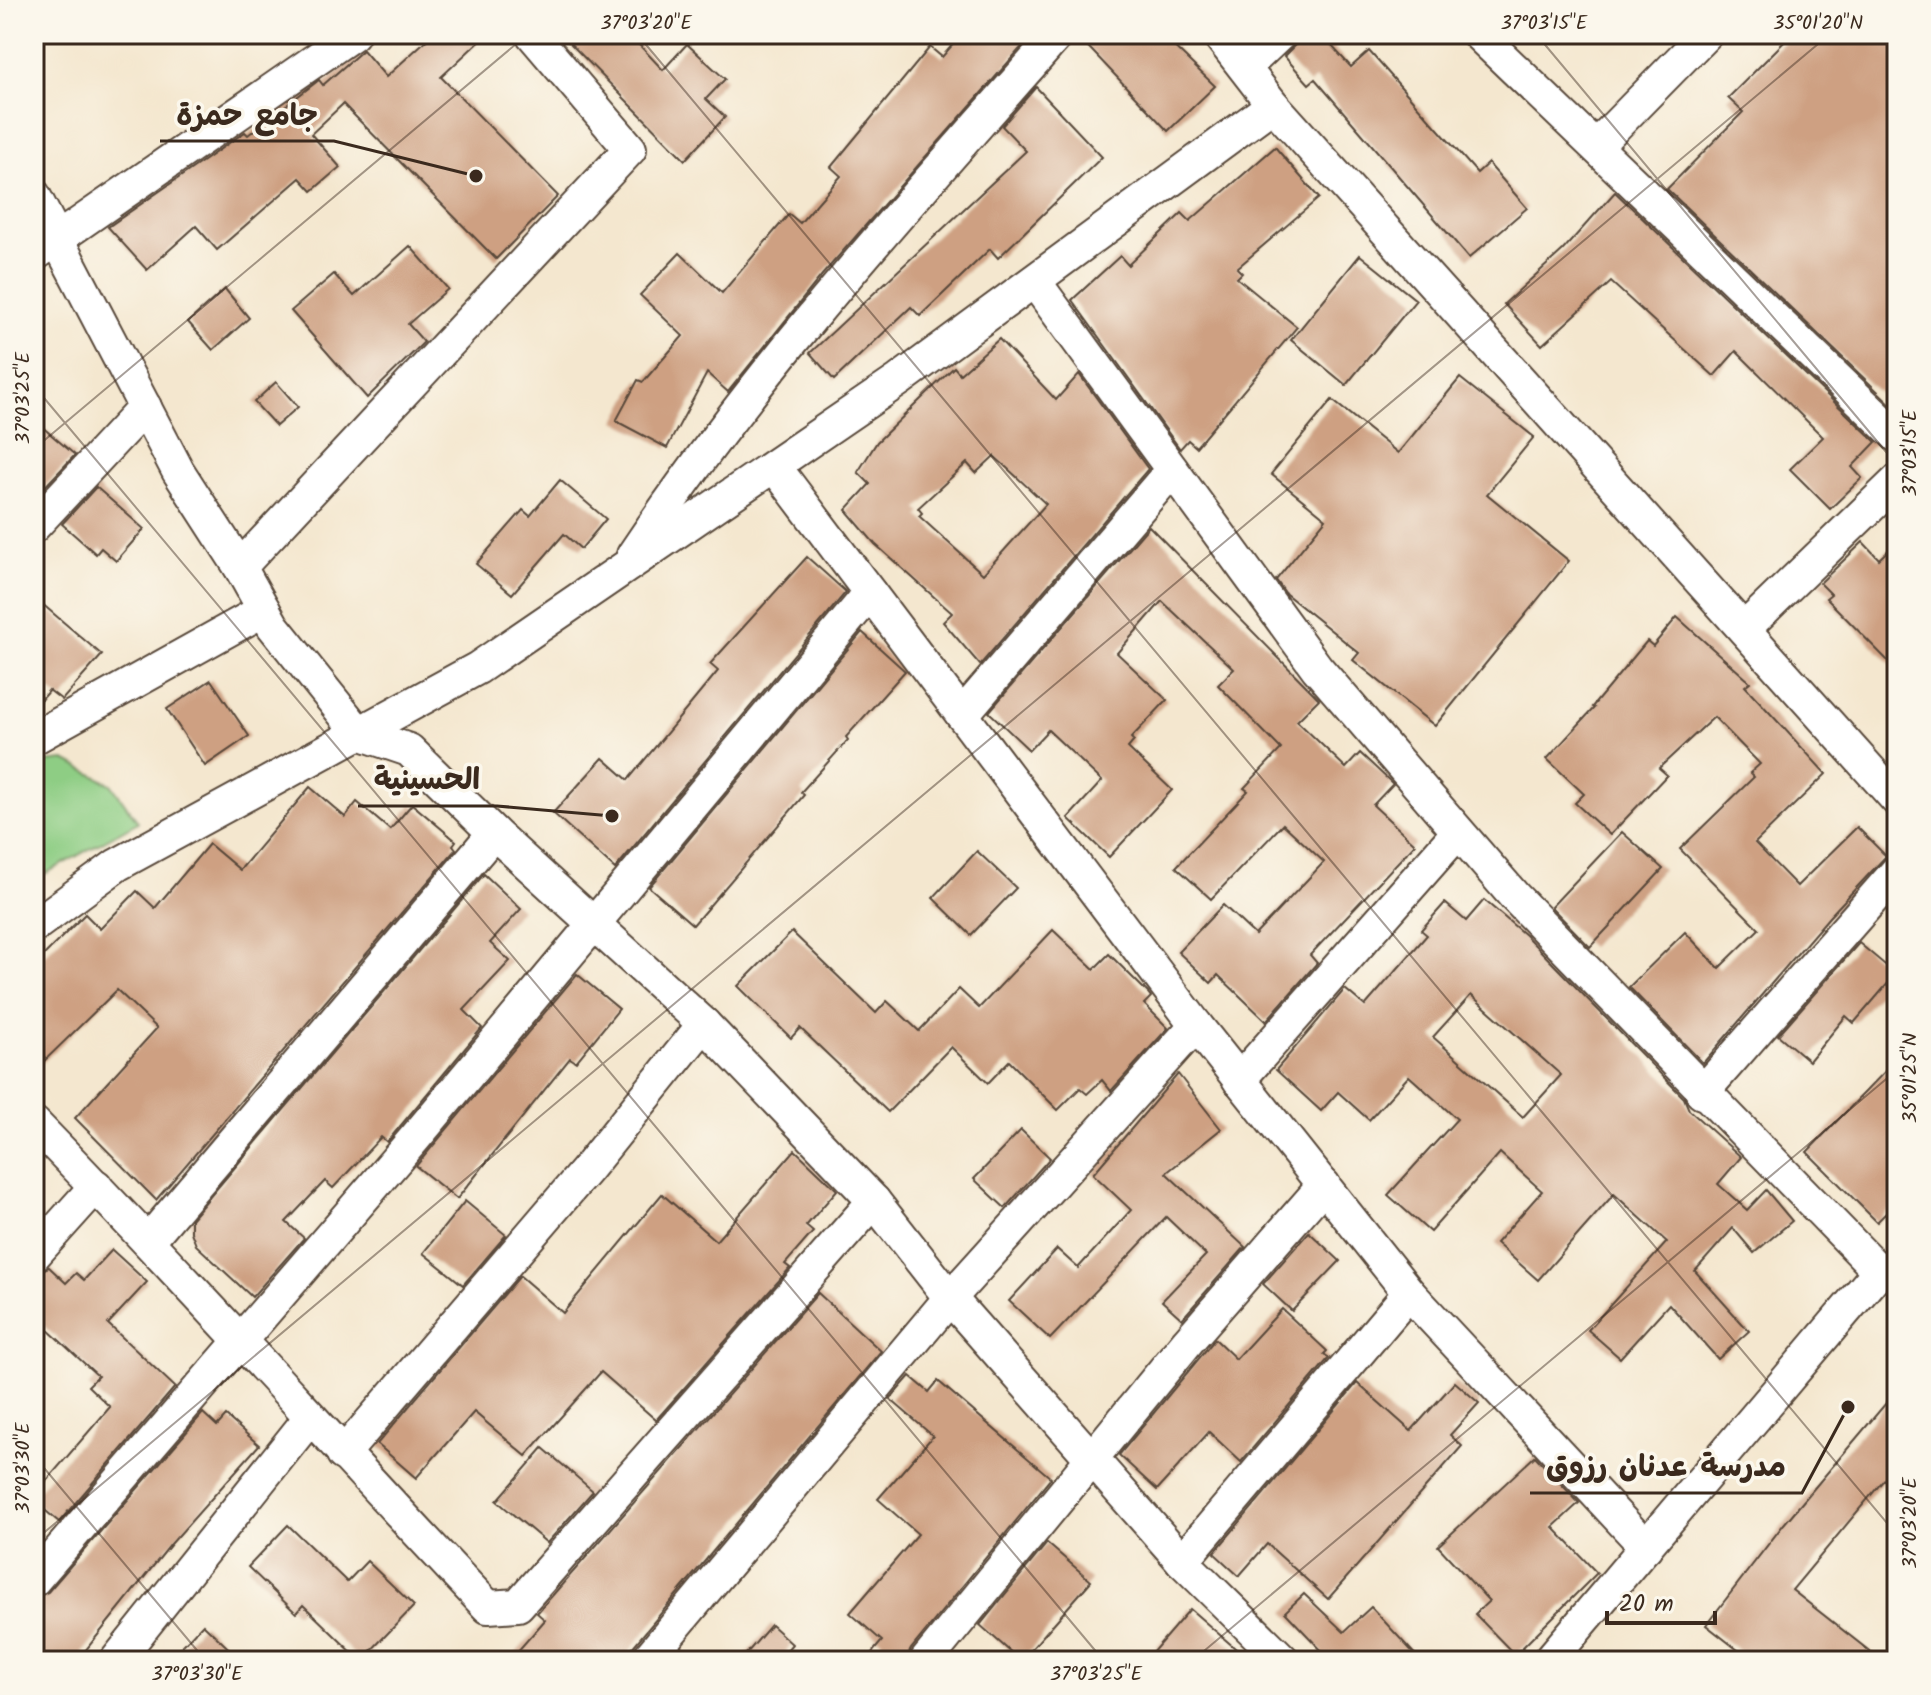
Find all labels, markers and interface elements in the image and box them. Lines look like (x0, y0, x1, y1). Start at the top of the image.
text: 37°03'20"E (600, 8, 693, 40)
text: 37°03'15"E (1500, 8, 1589, 40)
text: 35°01'20"N (1773, 8, 1863, 40)
callout: جامع حمزة (160, 87, 334, 141)
text: جامع حمزة (176, 93, 318, 141)
text: 37°03'25"E (8, 350, 40, 444)
text: 37°03'15"E (1895, 408, 1927, 497)
callout: الحسينية (358, 752, 497, 806)
text: الحسينية (374, 757, 480, 805)
text: 35°01'25"N (1895, 1033, 1927, 1123)
text: 37°03'30"E (8, 1421, 40, 1514)
callout: مدرسة عدنان رزوق (1530, 1439, 1802, 1493)
text: مدرسة عدنان رزوق (1546, 1444, 1786, 1492)
text: 37°03'20"E (1895, 1476, 1927, 1569)
scale bar (1607, 1575, 1715, 1625)
text: 20 m (1619, 1585, 1674, 1624)
text: 37°03'30"E (151, 1659, 244, 1691)
text: 37°03'25"E (1050, 1659, 1144, 1691)

